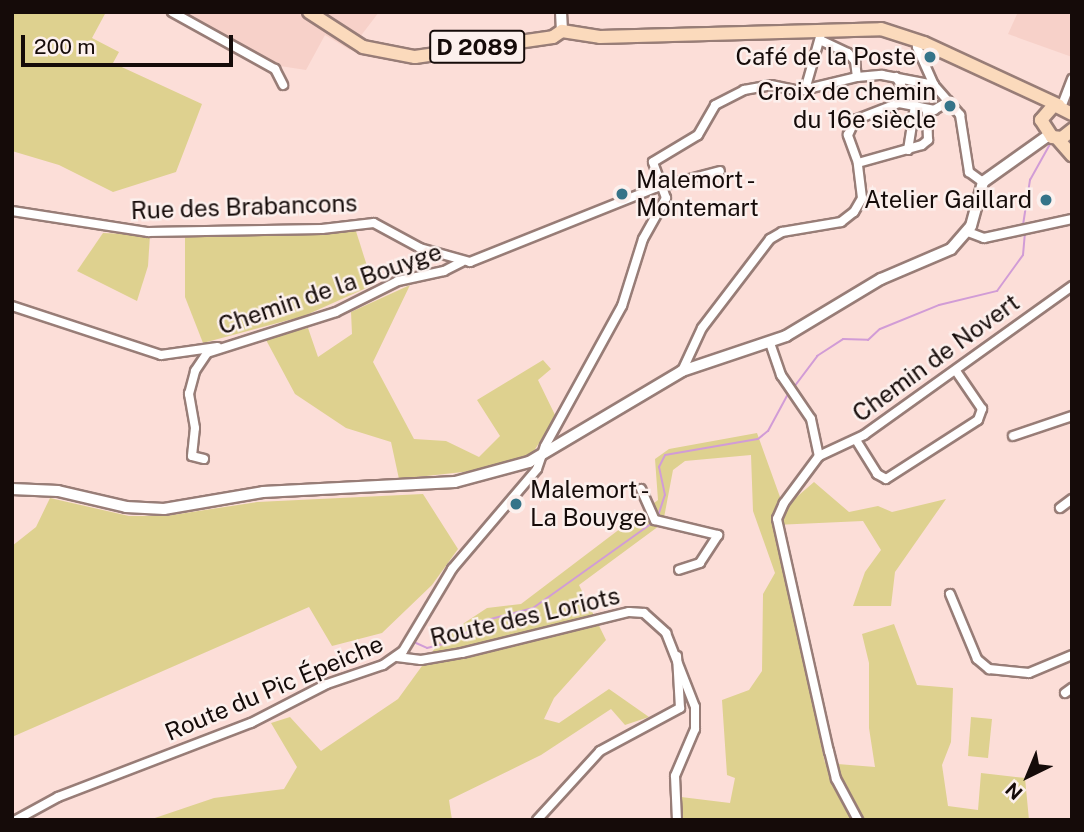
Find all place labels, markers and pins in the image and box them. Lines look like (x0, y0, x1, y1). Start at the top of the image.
place label: Café de la Poste (735, 43, 916, 71)
marker: Café de la Poste (922, 49, 938, 65)
place label: Croix de chemin du 16e siècle (757, 78, 936, 134)
marker: Croix de chemin du 16e siècle (942, 98, 958, 114)
place label: Malemort - Montemart (636, 166, 759, 222)
marker: Malemort - Montemart (614, 186, 630, 202)
place label: Atelier Gaillard (864, 186, 1032, 214)
marker: Atelier Gaillard (1038, 192, 1054, 208)
place label: Malemort - La Bouyge (530, 476, 652, 532)
marker: Malemort - La Bouyge (508, 496, 524, 512)

